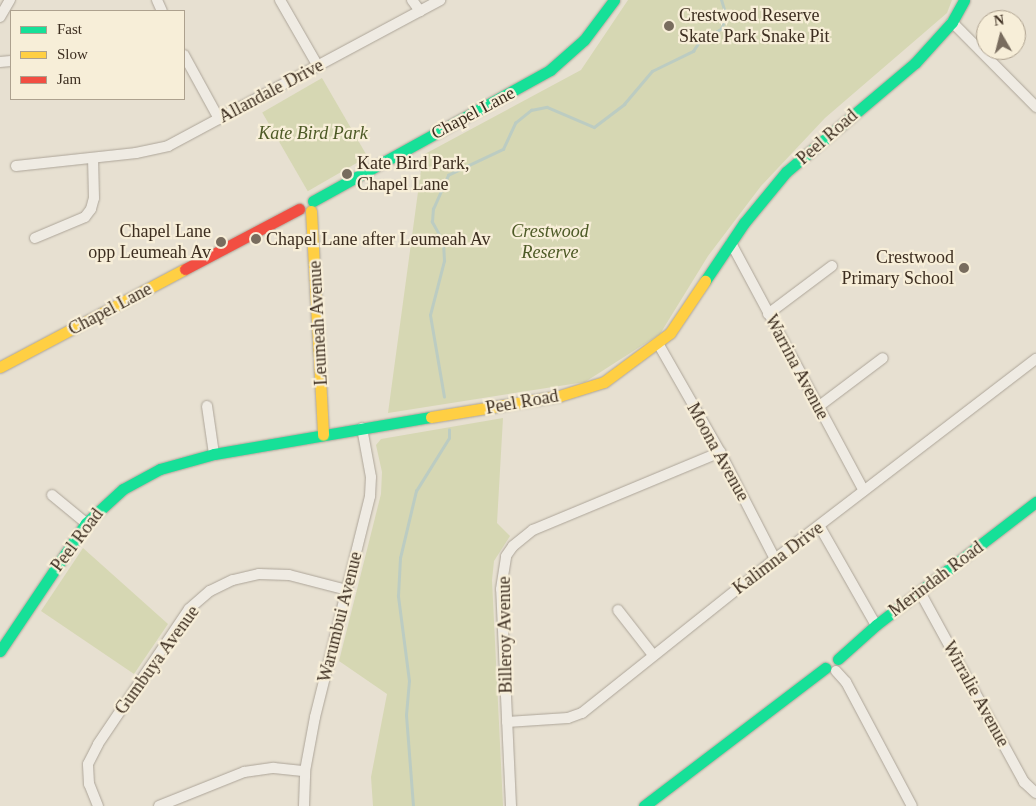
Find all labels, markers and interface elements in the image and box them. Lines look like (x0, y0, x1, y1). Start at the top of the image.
place label: Crestwood Reserve Skate Park Snake Pit (679, 5, 829, 48)
legend (10, 10, 185, 100)
north arrow (976, 10, 1026, 60)
text: N (993, 13, 1005, 29)
marker: Crestwood Reserve Skate Park Snake Pit (663, 20, 675, 32)
text: Fast (57, 21, 82, 37)
text: Slow (57, 46, 88, 62)
street label: Allandale Drive (215, 54, 327, 128)
text: Jam (57, 71, 81, 87)
street label: Chapel Lane (428, 82, 518, 144)
street label: Peel Road (792, 105, 862, 169)
park label: Kate Bird Park (258, 122, 368, 144)
place label: Kate Bird Park, Chapel Lane (357, 153, 469, 195)
marker: Kate Bird Park, Chapel Lane (341, 168, 353, 180)
place label: Chapel Lane opp Leumeah Av (87, 221, 211, 264)
park label: Crestwood Reserve (511, 221, 589, 264)
place label: Chapel Lane after Leumeah Av (266, 228, 492, 250)
marker: Chapel Lane after Leumeah Av (250, 233, 262, 245)
marker: Chapel Lane opp Leumeah Av (215, 236, 227, 248)
place label: Crestwood Primary School (842, 247, 954, 290)
street label: Leumeah Avenue (304, 259, 332, 387)
marker: Crestwood Primary School (958, 262, 970, 274)
street label: Chapel Lane (65, 278, 155, 340)
street label: Warrina Avenue (760, 310, 834, 424)
street label: Peel Road (484, 385, 560, 419)
street label: Moona Avenue (682, 399, 754, 505)
street label: Peel Road (46, 504, 108, 576)
street label: Kalimna Drive (729, 517, 827, 599)
street label: Merindah Road (885, 537, 987, 621)
street label: Warumbui Avenue (313, 549, 367, 685)
street label: Billeroy Avenue (493, 576, 517, 694)
street label: Gumbuya Avenue (110, 601, 204, 719)
street label: Wirralie Avenue (938, 637, 1014, 751)

